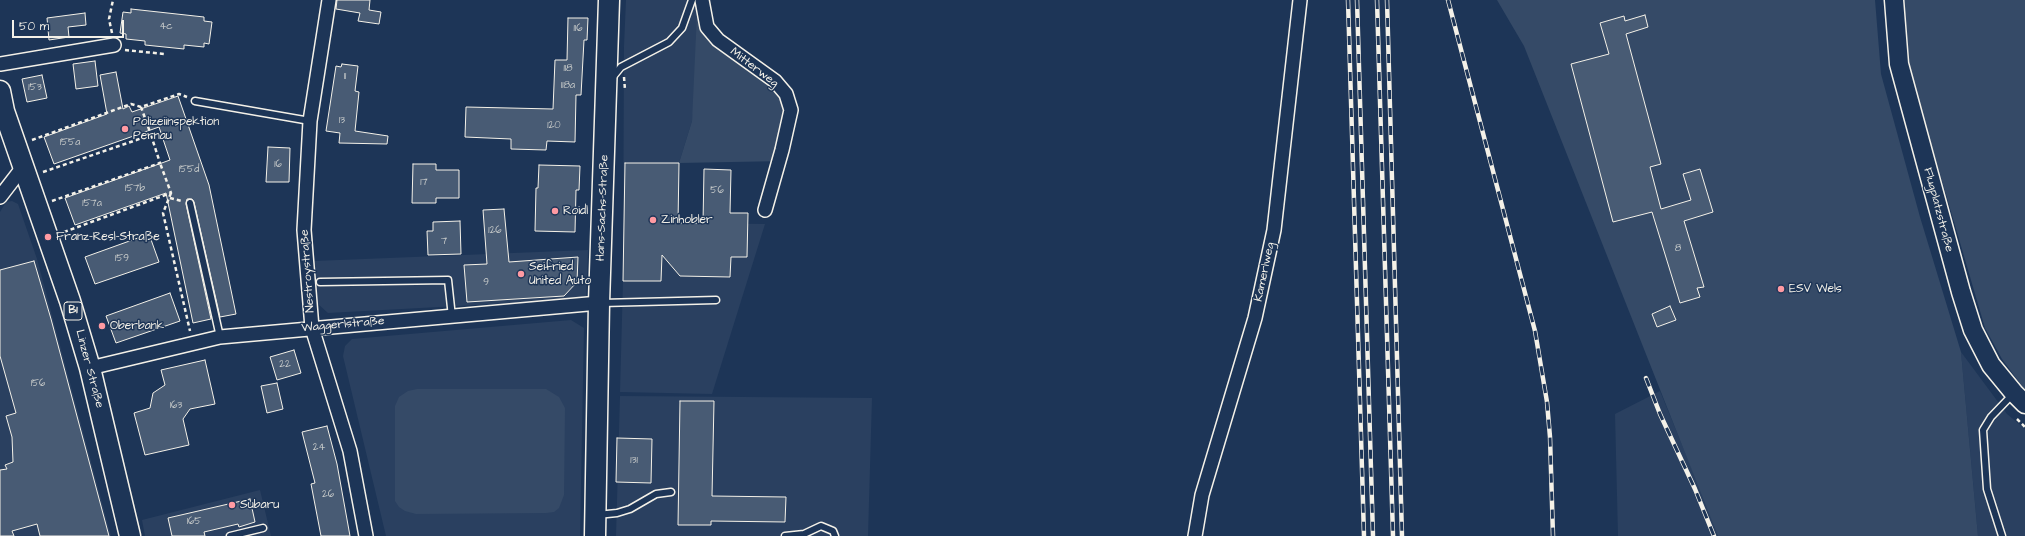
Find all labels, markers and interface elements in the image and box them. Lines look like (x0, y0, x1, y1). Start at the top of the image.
scale bar (14, 12, 126, 38)
text: 50 m (19, 18, 49, 35)
house number: 4c (159, 21, 173, 33)
house number: 116 (574, 23, 582, 35)
street label: Mitterweg (727, 45, 781, 91)
house number: 118 (563, 63, 573, 75)
house number: 11 (344, 71, 346, 83)
house number: 118a (561, 80, 575, 92)
house number: 153 (28, 82, 42, 94)
place label: Polizeiinspektion Pernau (133, 115, 219, 143)
house number: 13 (339, 115, 345, 127)
house number: 120 (547, 120, 561, 132)
marker: Polizeiinspektion Pernau (120, 124, 130, 134)
house number: 155a (60, 137, 80, 149)
street label: Hans-Sachs-Straße (594, 155, 612, 261)
house number: 16 (274, 159, 282, 171)
house number: 155d (179, 164, 199, 176)
street label: Flugplatzstraße (1920, 166, 1956, 254)
house number: 17 (420, 177, 428, 189)
house number: 157b (125, 183, 145, 195)
house number: 56 (710, 185, 724, 197)
house number: 157a (82, 198, 102, 210)
place label: Roidl (563, 204, 588, 218)
marker: Roidl (550, 206, 560, 216)
place label: Zinhobler (661, 213, 713, 227)
marker: Zinhobler (648, 215, 658, 225)
house number: 126 (488, 225, 502, 237)
street label: Nestroystraße (298, 229, 318, 313)
place label: Franz-Resl-Straße (56, 230, 160, 244)
marker: Franz-Resl-Straße (43, 232, 53, 242)
house number: 7 (441, 236, 447, 248)
street label: Kamerlweg (1252, 241, 1278, 303)
house number: 8 (1675, 243, 1681, 255)
house number: 159 (115, 253, 129, 265)
place label: Seifried United Auto (529, 260, 591, 288)
marker: Seifried United Auto (516, 269, 526, 279)
house number: 9 (483, 277, 489, 289)
place label: ESV Wels (1789, 282, 1842, 296)
marker: ESV Wels (1776, 284, 1786, 294)
road number: B1 (64, 302, 82, 320)
street label: Waggerlstraße (301, 314, 385, 336)
place label: Oberbank (110, 319, 164, 333)
marker: Oberbank (97, 321, 107, 331)
street label: Linzer Straße (72, 328, 106, 410)
house number: 22 (279, 359, 291, 371)
house number: 156 (31, 378, 45, 390)
house number: 163 (170, 400, 182, 412)
house number: 24 (313, 442, 325, 454)
house number: 131 (630, 455, 638, 467)
house number: 26 (322, 489, 334, 501)
place label: Subaru (240, 498, 279, 512)
marker: Subaru (227, 500, 237, 510)
house number: 165 (187, 516, 201, 528)

